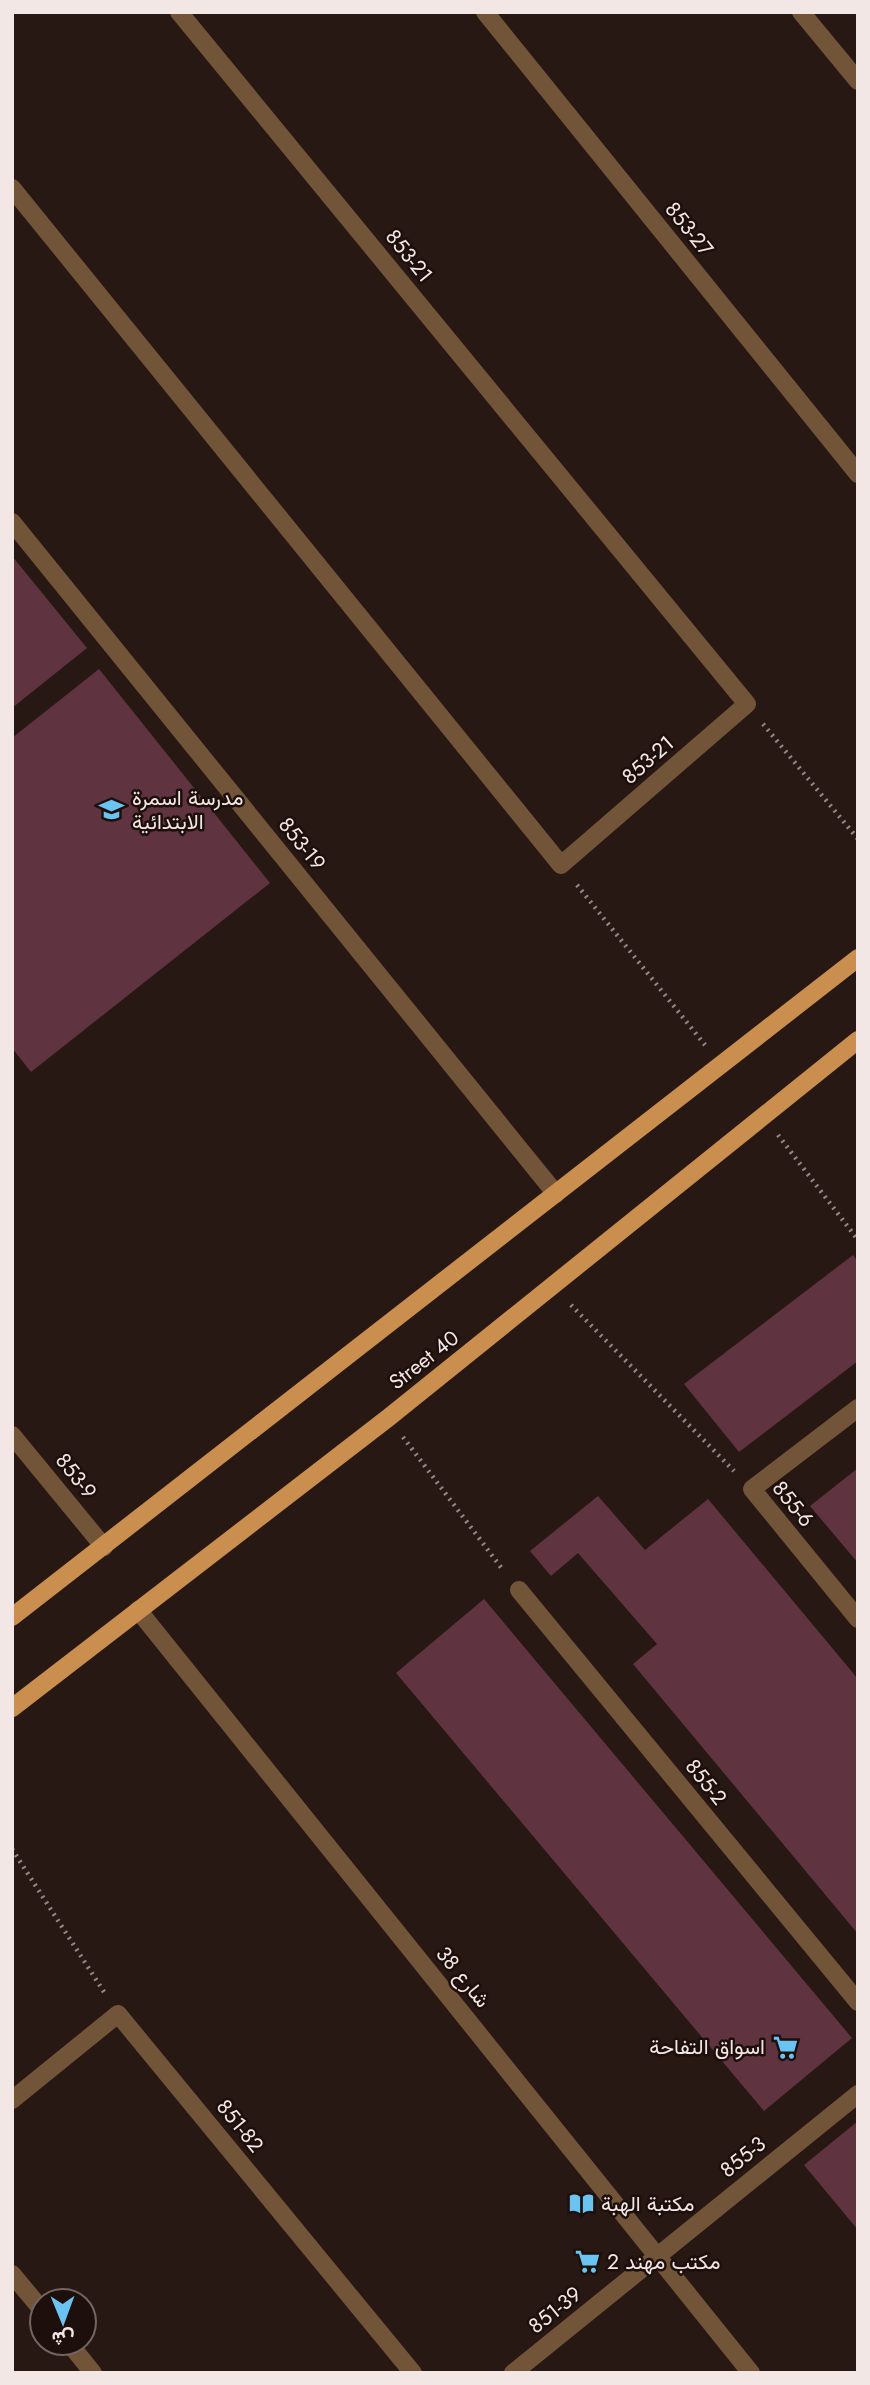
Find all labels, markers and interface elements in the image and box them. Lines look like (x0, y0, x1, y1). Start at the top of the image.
street label: 853-27 (658, 195, 720, 263)
street label: 853-21 (378, 223, 440, 289)
street label: 853-21 (615, 729, 681, 791)
place label: مدرسة اسمرة الابتدائية (132, 783, 243, 837)
school or university icon: مدرسة اسمرة الابتدائية (98, 796, 126, 824)
street label: 853-19 (271, 811, 333, 877)
street label: Street 40 (383, 1323, 465, 1397)
street label: 853-9 (48, 1447, 104, 1505)
street label: 855-6 (765, 1474, 821, 1534)
street label: 855-2 (678, 1753, 734, 1811)
street label: شارع 38 (429, 1940, 497, 2014)
place label: اسواق التفاحة (649, 2032, 765, 2062)
supermarket icon: اسواق التفاحة (771, 2033, 799, 2061)
street label: 851-82 (209, 2093, 271, 2159)
street label: 855-3 (714, 2129, 772, 2185)
place label: مكتبة الهبة (601, 2189, 694, 2219)
library icon: مكتبة الهبة (567, 2190, 595, 2218)
place label: مكتب مهند 2 (607, 2247, 720, 2277)
supermarket icon: مكتب مهند 2 (573, 2248, 601, 2276)
street label: 851-39 (522, 2279, 588, 2341)
north arrow (28, 2287, 98, 2357)
text: ش (51, 2325, 75, 2352)

